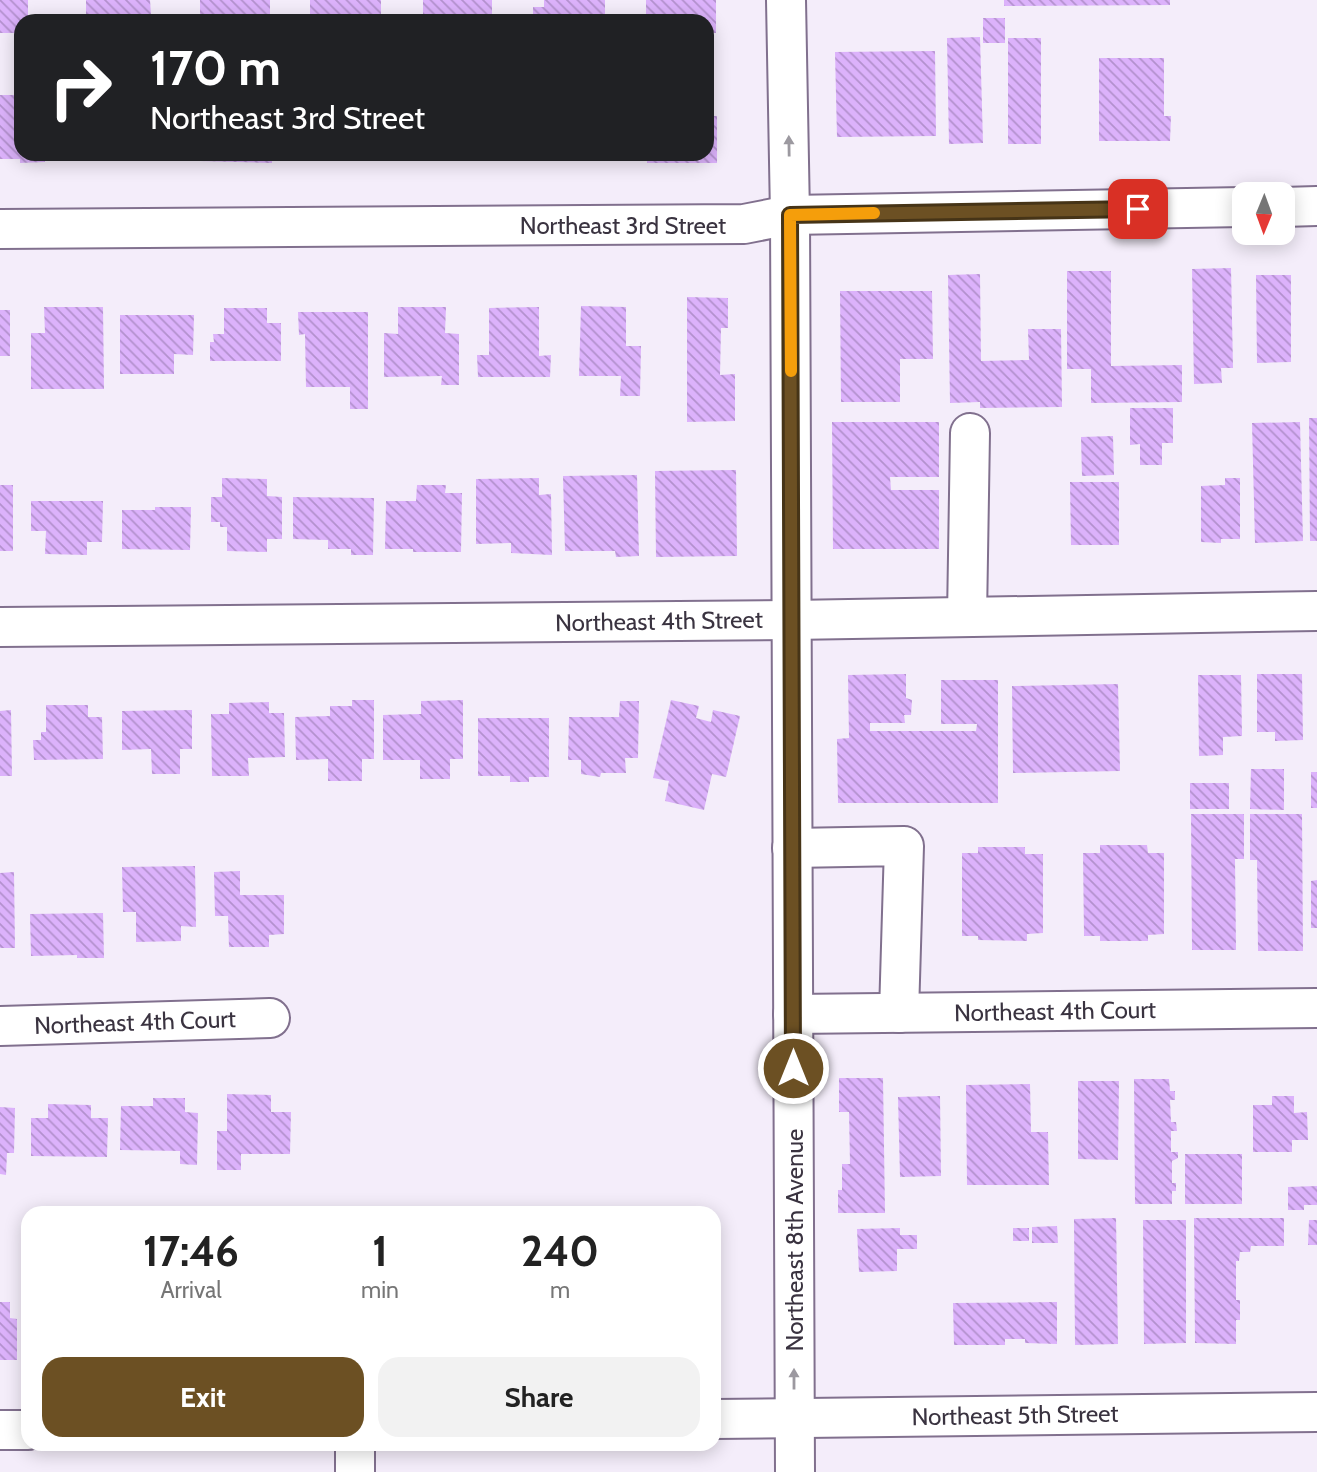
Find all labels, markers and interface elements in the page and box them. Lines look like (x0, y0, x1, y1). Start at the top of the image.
text: 170 m (150, 38, 281, 97)
icon: right (35, 42, 126, 133)
text: Northeast 3rd Street (150, 98, 425, 137)
one-way arrow (783, 135, 795, 157)
pin (1108, 179, 1168, 239)
north arrow (1232, 182, 1295, 245)
map controls (1232, 182, 1295, 245)
icon: arrive (1119, 190, 1157, 228)
street label: Northeast 3rd Street (520, 211, 726, 240)
street label: Northeast 4th Street (555, 605, 763, 637)
street label: Northeast 4th Court (954, 995, 1156, 1027)
street label: Northeast 4th Court (34, 1004, 236, 1040)
position arrow (756, 1031, 830, 1105)
street label: Northeast 8th Avenue (780, 1129, 809, 1351)
text: 17:46 (143, 1225, 239, 1277)
text: 1 (372, 1225, 388, 1277)
text: 240 (521, 1225, 599, 1277)
text: Arrival (160, 1276, 222, 1304)
text: min (361, 1276, 399, 1304)
text: m (550, 1276, 570, 1304)
button: Exit (42, 1357, 364, 1437)
button: Share (378, 1357, 700, 1437)
one-way arrow (789, 1368, 800, 1390)
street label: Northeast 5th Street (911, 1399, 1119, 1431)

